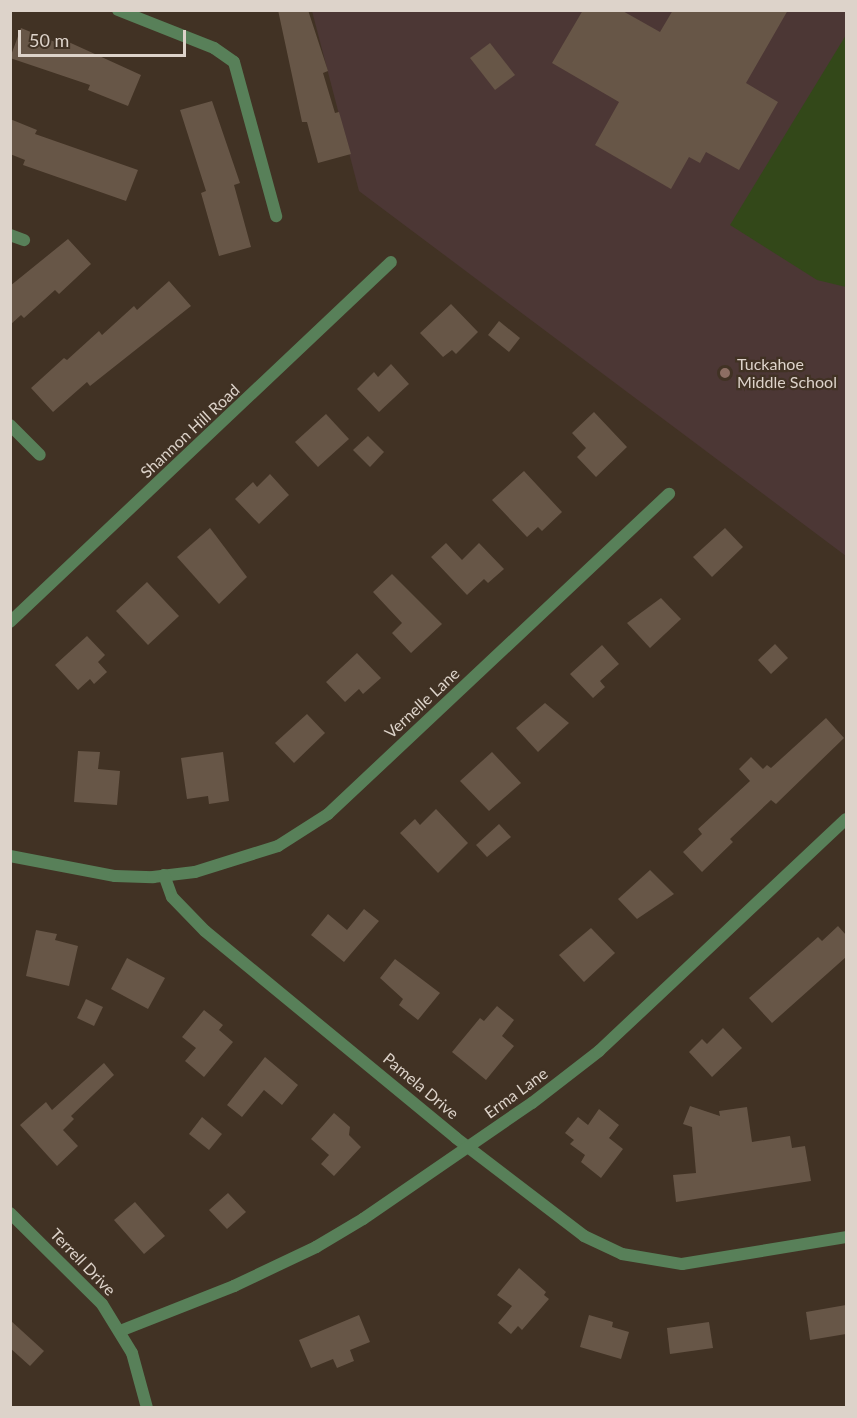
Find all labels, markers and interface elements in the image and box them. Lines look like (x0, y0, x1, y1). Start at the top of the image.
scale bar (21, 18, 189, 56)
text: 50 m (29, 29, 69, 51)
place label: Tuckahoe Middle School (737, 354, 837, 392)
marker: Tuckahoe Middle School (718, 366, 732, 380)
street label: Shannon Hill Road (136, 380, 244, 482)
street label: Vernelle Lane (381, 664, 463, 742)
street label: Pamela Drive (379, 1049, 463, 1123)
street label: Erma Lane (481, 1064, 551, 1122)
street label: Terrell Drive (46, 1225, 120, 1299)

